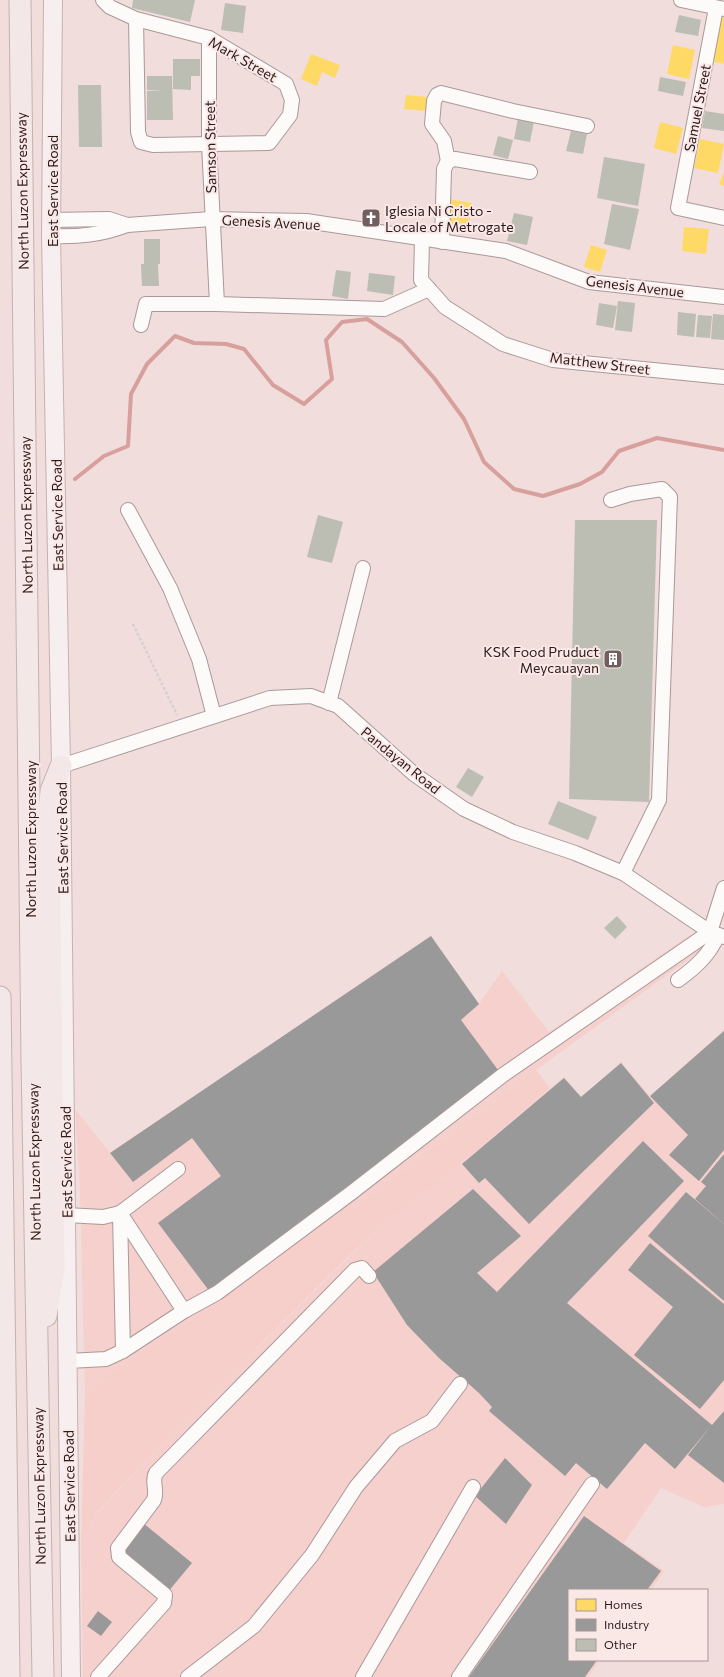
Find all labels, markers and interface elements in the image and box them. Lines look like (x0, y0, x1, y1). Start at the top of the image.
street label: Mark Street (206, 33, 280, 85)
street label: Samuel Street (680, 63, 714, 153)
street label: Samson Street (201, 100, 219, 194)
street label: North Luzon Expressway (12, 112, 32, 270)
street label: East Service Road (44, 135, 61, 247)
place label: Iglesia Ni Cristo - Locale of Metrogate (385, 202, 514, 235)
church icon: Iglesia Ni Cristo - Locale of Metrogate (360, 207, 382, 229)
street label: Genesis Avenue (221, 211, 321, 233)
street label: Genesis Avenue (585, 272, 685, 300)
street label: Matthew Street (549, 348, 651, 378)
street label: North Luzon Expressway (16, 436, 36, 594)
street label: East Service Road (48, 459, 66, 571)
place label: KSK Food Pruduct Meycauayan (483, 643, 599, 676)
building icon: KSK Food Pruduct Meycauayan (602, 648, 624, 670)
street label: Pandayan Road (358, 723, 444, 797)
street label: North Luzon Expressway (22, 760, 39, 918)
street label: East Service Road (53, 782, 71, 894)
street label: North Luzon Expressway (24, 1083, 44, 1241)
street label: East Service Road (57, 1106, 75, 1218)
street label: North Luzon Expressway (29, 1407, 49, 1565)
street label: East Service Road (60, 1430, 78, 1542)
legend (568, 1589, 708, 1661)
text: Homes (604, 1597, 642, 1611)
text: Industry (604, 1617, 649, 1631)
text: Other (604, 1637, 637, 1651)

